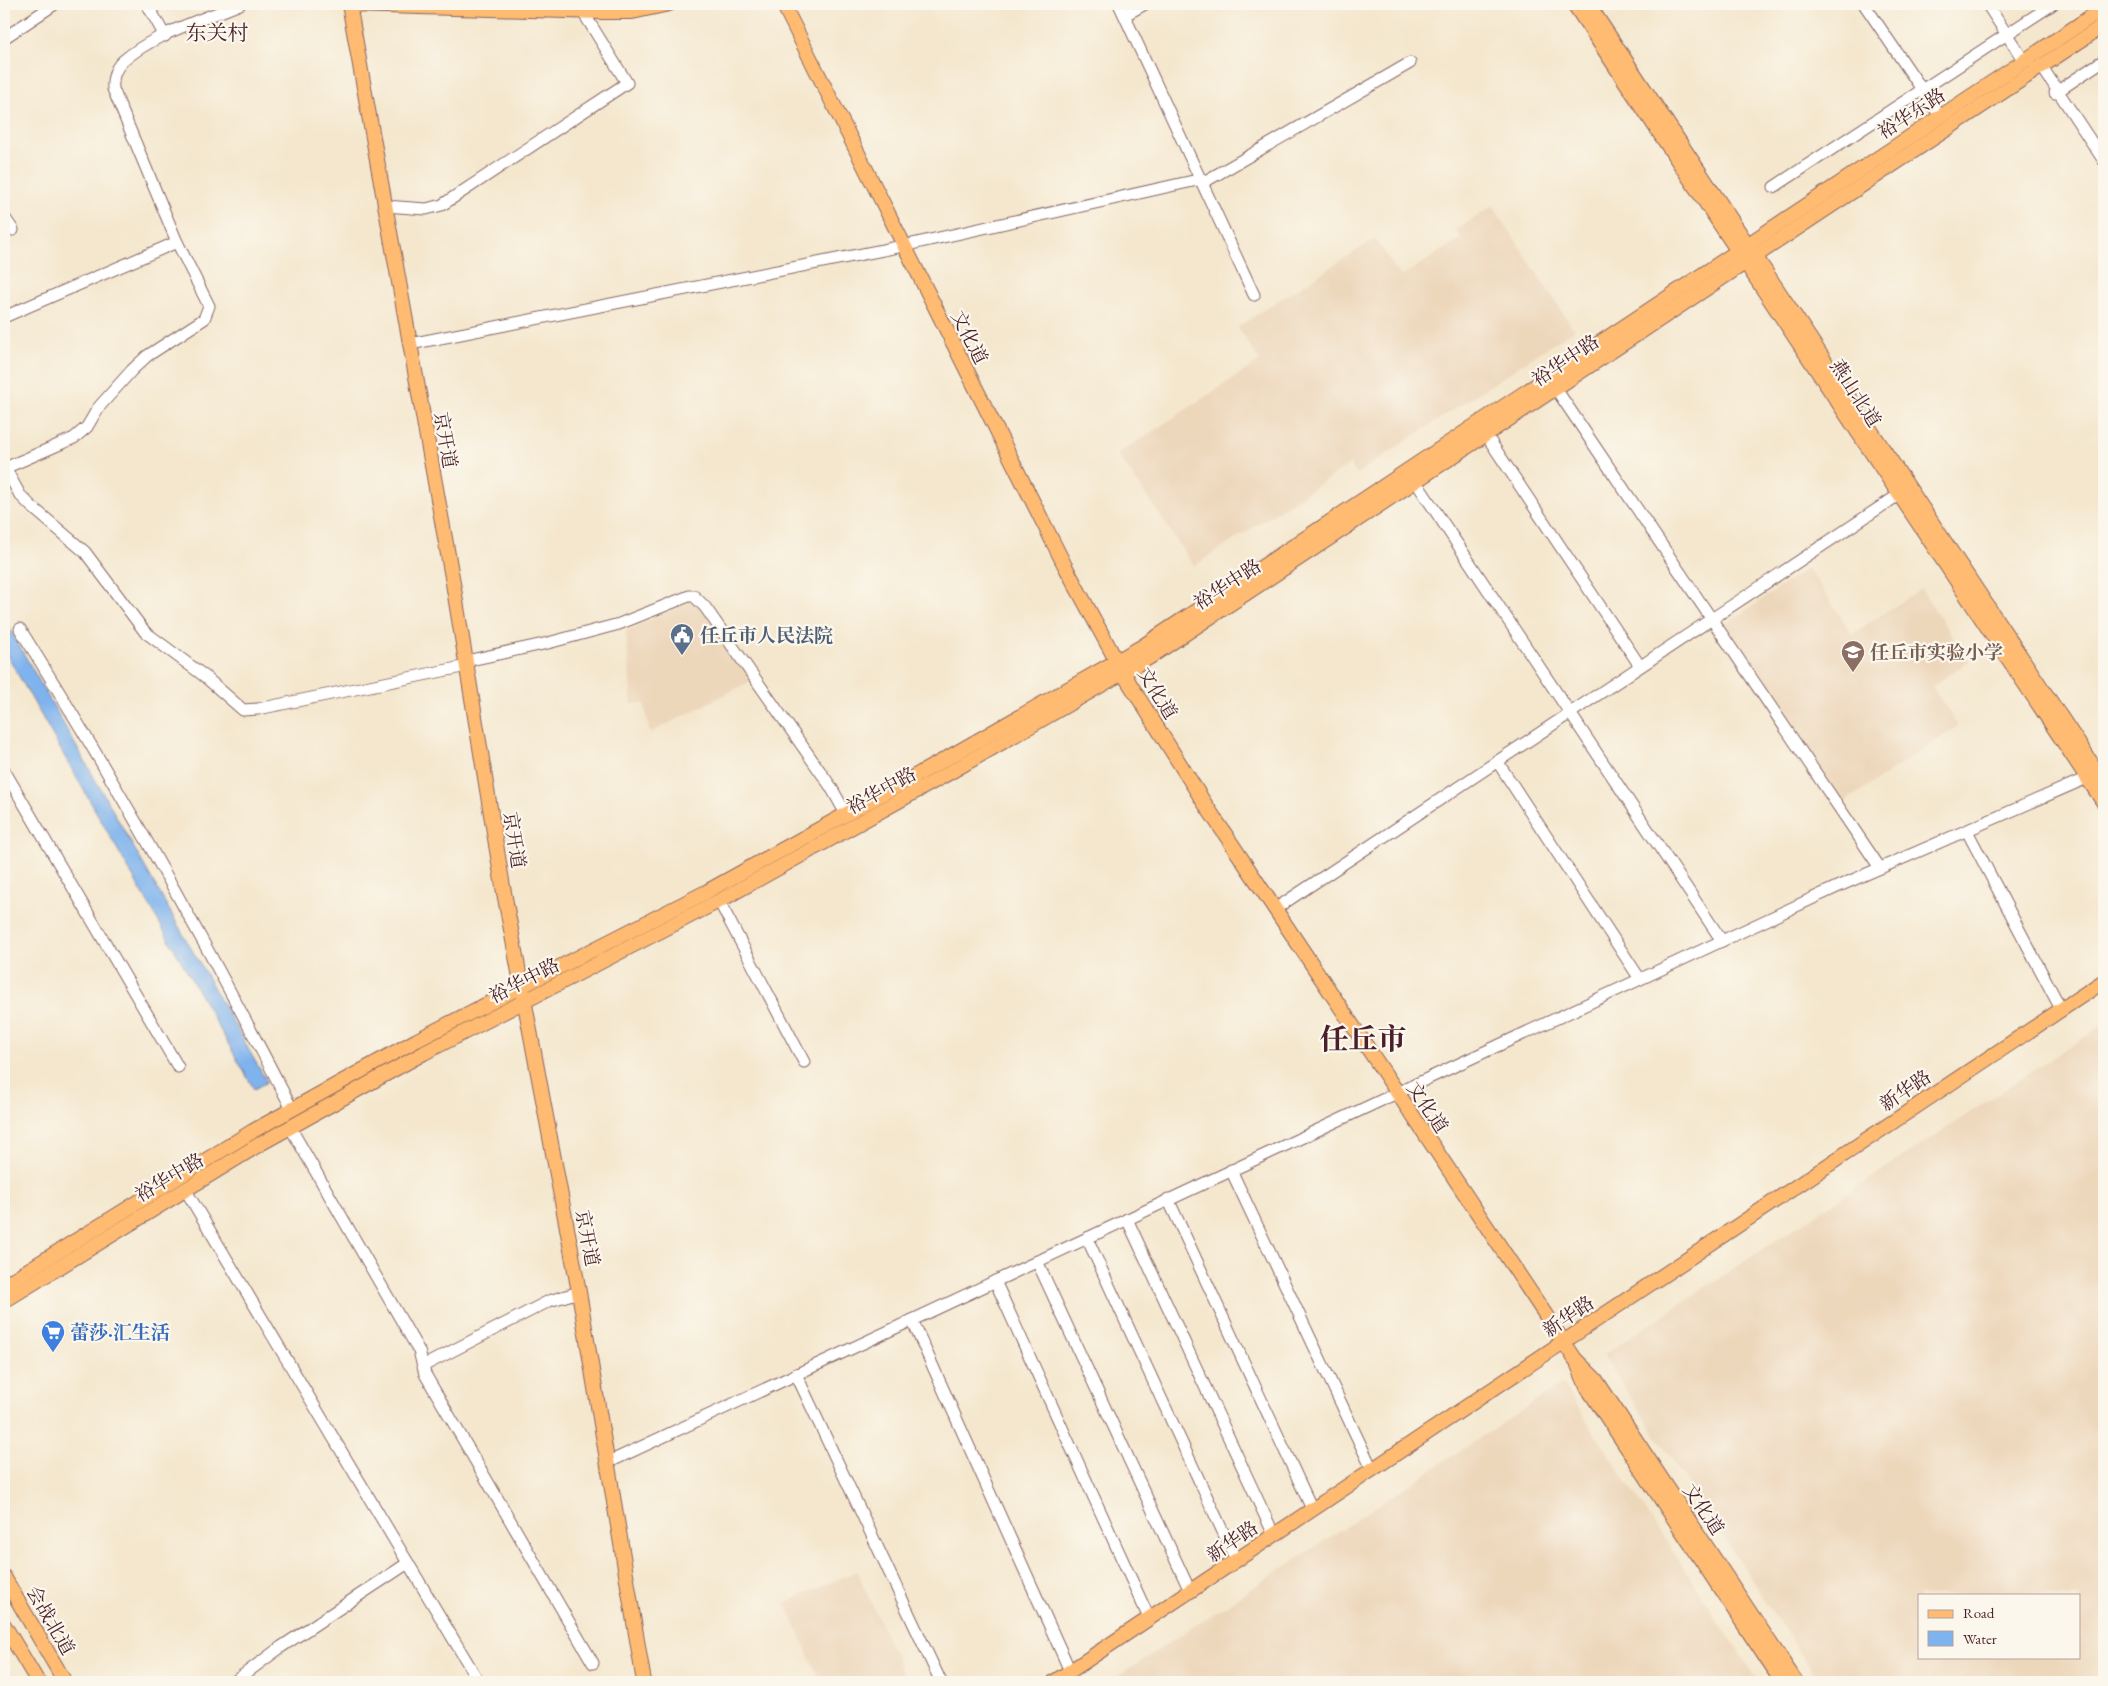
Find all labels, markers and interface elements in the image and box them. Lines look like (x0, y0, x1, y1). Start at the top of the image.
district label: 东关村 (186, 19, 249, 46)
street label: 裕华东路 (1873, 82, 1950, 145)
street label: 文化道 (945, 306, 994, 368)
street label: 裕华中路 (1527, 329, 1604, 392)
street label: 燕山北道 (1824, 355, 1887, 432)
street label: 京开道 (428, 410, 463, 470)
street label: 裕华中路 (1189, 553, 1266, 616)
public building icon: 任丘市人民法院 (669, 622, 695, 656)
place label: 任丘市人民法院 (700, 623, 833, 648)
school or university icon: 任丘市实验小学 (1840, 639, 1866, 673)
place label: 任丘市实验小学 (1870, 640, 2003, 665)
street label: 文化道 (1132, 662, 1183, 724)
street label: 裕华中路 (842, 761, 921, 820)
street label: 京开道 (498, 810, 531, 870)
street label: 裕华中路 (485, 952, 564, 1009)
district label: 任丘市 (1319, 1020, 1407, 1058)
street label: 新华路 (1875, 1064, 1936, 1117)
street label: 文化道 (1401, 1077, 1454, 1138)
street label: 裕华中路 (130, 1147, 208, 1208)
street label: 京开道 (570, 1208, 605, 1268)
street label: 新华路 (1538, 1290, 1599, 1343)
supermarket icon: 蕾莎·汇生活 (40, 1319, 66, 1353)
place label: 蕾莎·汇生活 (70, 1320, 170, 1345)
street label: 文化道 (1677, 1479, 1730, 1540)
street label: 新华路 (1202, 1515, 1263, 1568)
street label: 会战北道 (21, 1581, 80, 1659)
legend (1918, 1594, 2080, 1658)
text: Road (1963, 1603, 1995, 1622)
text: Water (1963, 1629, 1997, 1648)

